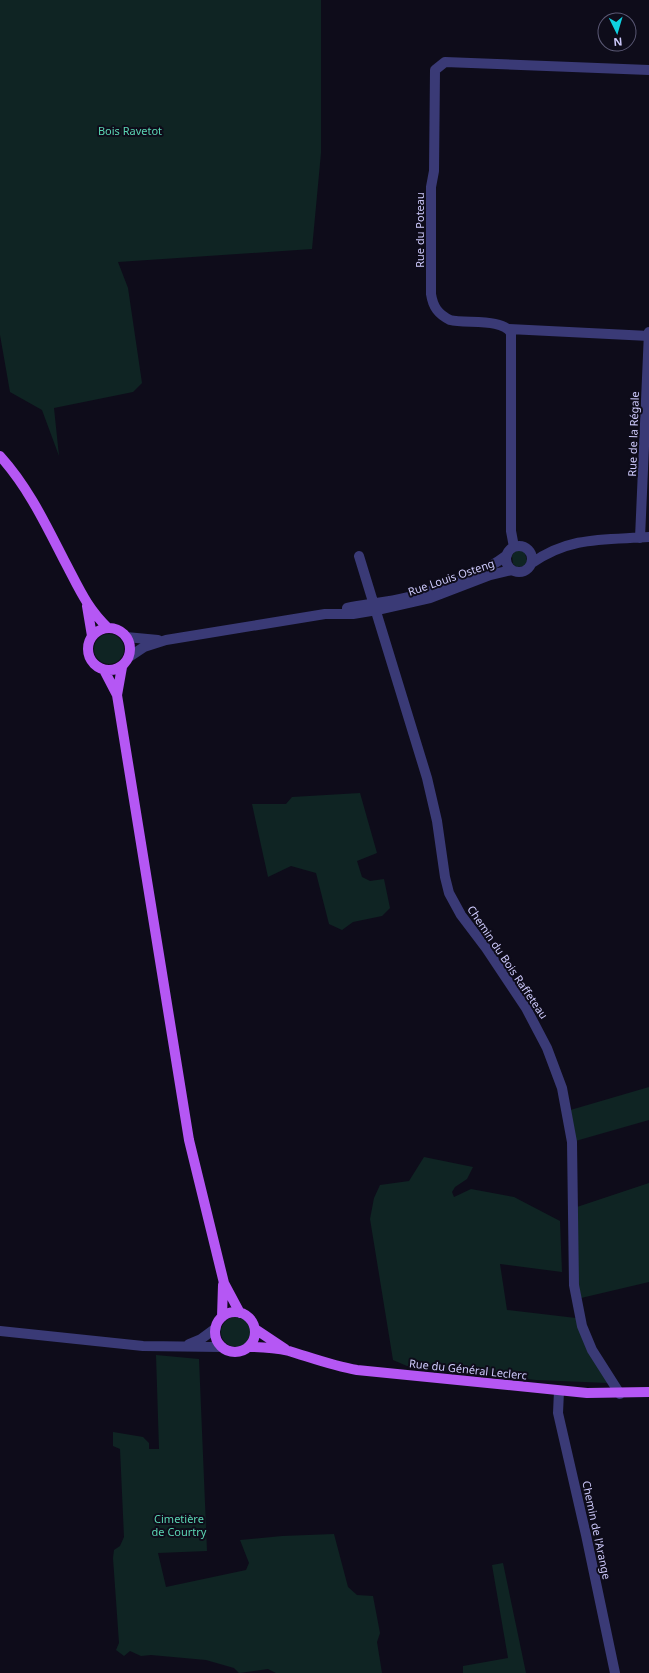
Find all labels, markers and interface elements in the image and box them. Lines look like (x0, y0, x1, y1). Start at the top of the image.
north arrow (597, 12, 637, 52)
text: N (613, 35, 623, 50)
park label: Bois Ravetot (98, 123, 162, 138)
street label: Rue du Poteau (412, 192, 427, 268)
street label: Rue de la Régale (624, 391, 642, 477)
street label: Rue Louis Osteng (406, 555, 496, 599)
street label: Chemin du Bois Raffeteau (464, 902, 552, 1022)
street label: Rue du Général Leclerc (408, 1355, 528, 1383)
street label: Chemin de l'Arange (579, 1479, 615, 1581)
park label: Cimetière de Courtry (152, 1511, 207, 1539)

